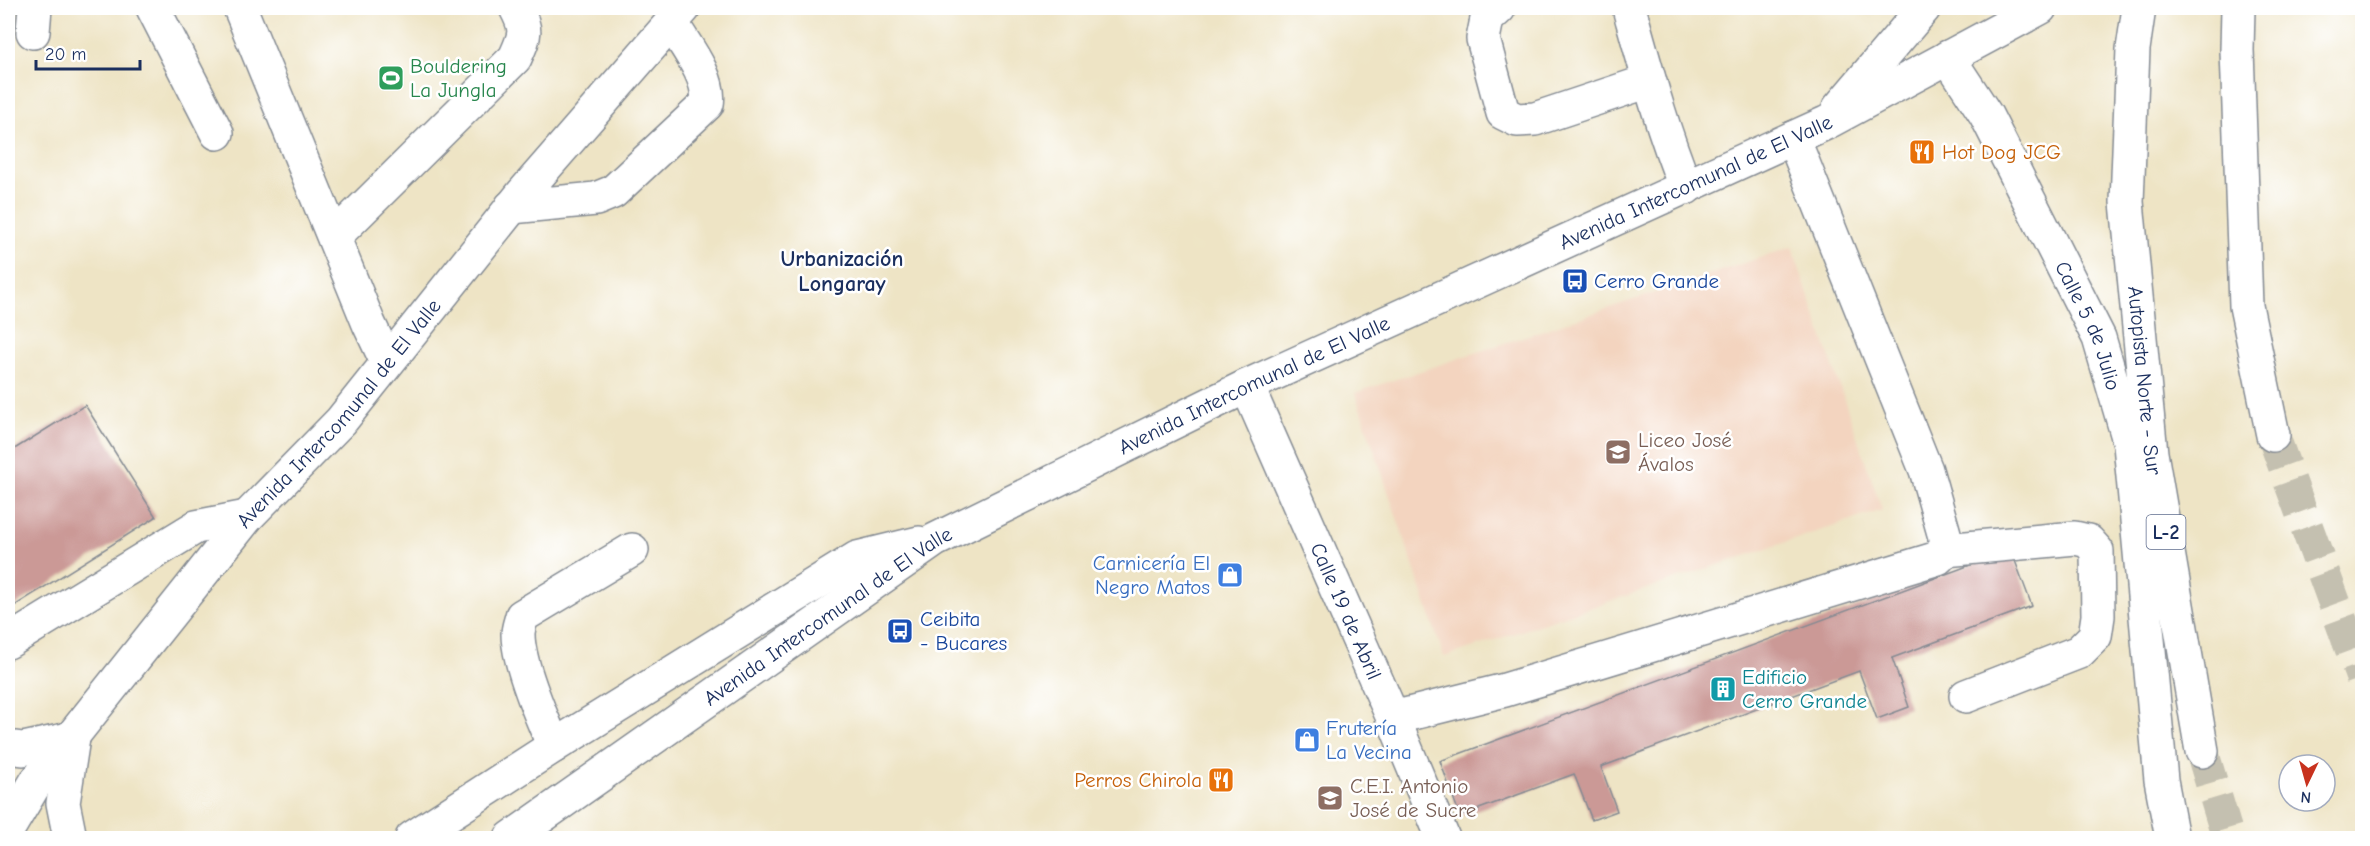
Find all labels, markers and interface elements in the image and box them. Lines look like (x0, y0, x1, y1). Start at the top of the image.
scale bar (36, 33, 140, 71)
text: 20 m (45, 44, 86, 65)
place label: Bouldering La Jungla (410, 54, 507, 102)
sports icon: Bouldering La Jungla (376, 63, 406, 93)
street label: Avenida Intercomunal de El Valle (1555, 110, 1836, 255)
restaurant icon: Hot Dog JCG (1907, 137, 1937, 167)
place label: Hot Dog JCG (1942, 140, 2061, 164)
district label: Urbanización Longaray (781, 246, 903, 297)
street label: Calle 5 de Julio (2050, 257, 2126, 393)
bus stop icon: Cerro Grande (1560, 266, 1590, 296)
place label: Cerro Grande (1594, 269, 1719, 293)
street label: Autopista Norte - Sur (2123, 285, 2167, 478)
street label: Avenida Intercomunal de El Valle (231, 294, 446, 532)
street label: Avenida Intercomunal de El Valle (1115, 311, 1393, 459)
place label: Liceo José Ávalos (1638, 428, 1732, 476)
school or university icon: Liceo José Ávalos (1603, 437, 1633, 467)
road number: L-2 (2146, 515, 2186, 549)
street label: Avenida Intercomunal de El Valle (699, 522, 956, 711)
street label: Calle 19 de Abril (1305, 539, 1387, 683)
place label: Carnicería El Negro Matos (1093, 551, 1210, 599)
shop icon: Carnicería El Negro Matos (1215, 560, 1245, 590)
place label: Ceibita - Bucares (920, 607, 1007, 655)
bus stop icon: Ceibita - Bucares (885, 616, 915, 646)
place label: Edificio Cerro Grande (1742, 665, 1867, 713)
building icon: Edificio Cerro Grande (1708, 674, 1738, 704)
place label: Frutería La Vecina (1326, 716, 1412, 764)
shop icon: Frutería La Vecina (1292, 725, 1322, 755)
north arrow (2277, 753, 2337, 813)
restaurant icon: Perros Chirola (1206, 765, 1236, 795)
place label: Perros Chirola (1074, 768, 1202, 792)
place label: C.E.I. Antonio José de Sucre (1350, 774, 1476, 822)
school or university icon: C.E.I. Antonio José de Sucre (1315, 783, 1345, 813)
text: N (2300, 788, 2312, 806)

